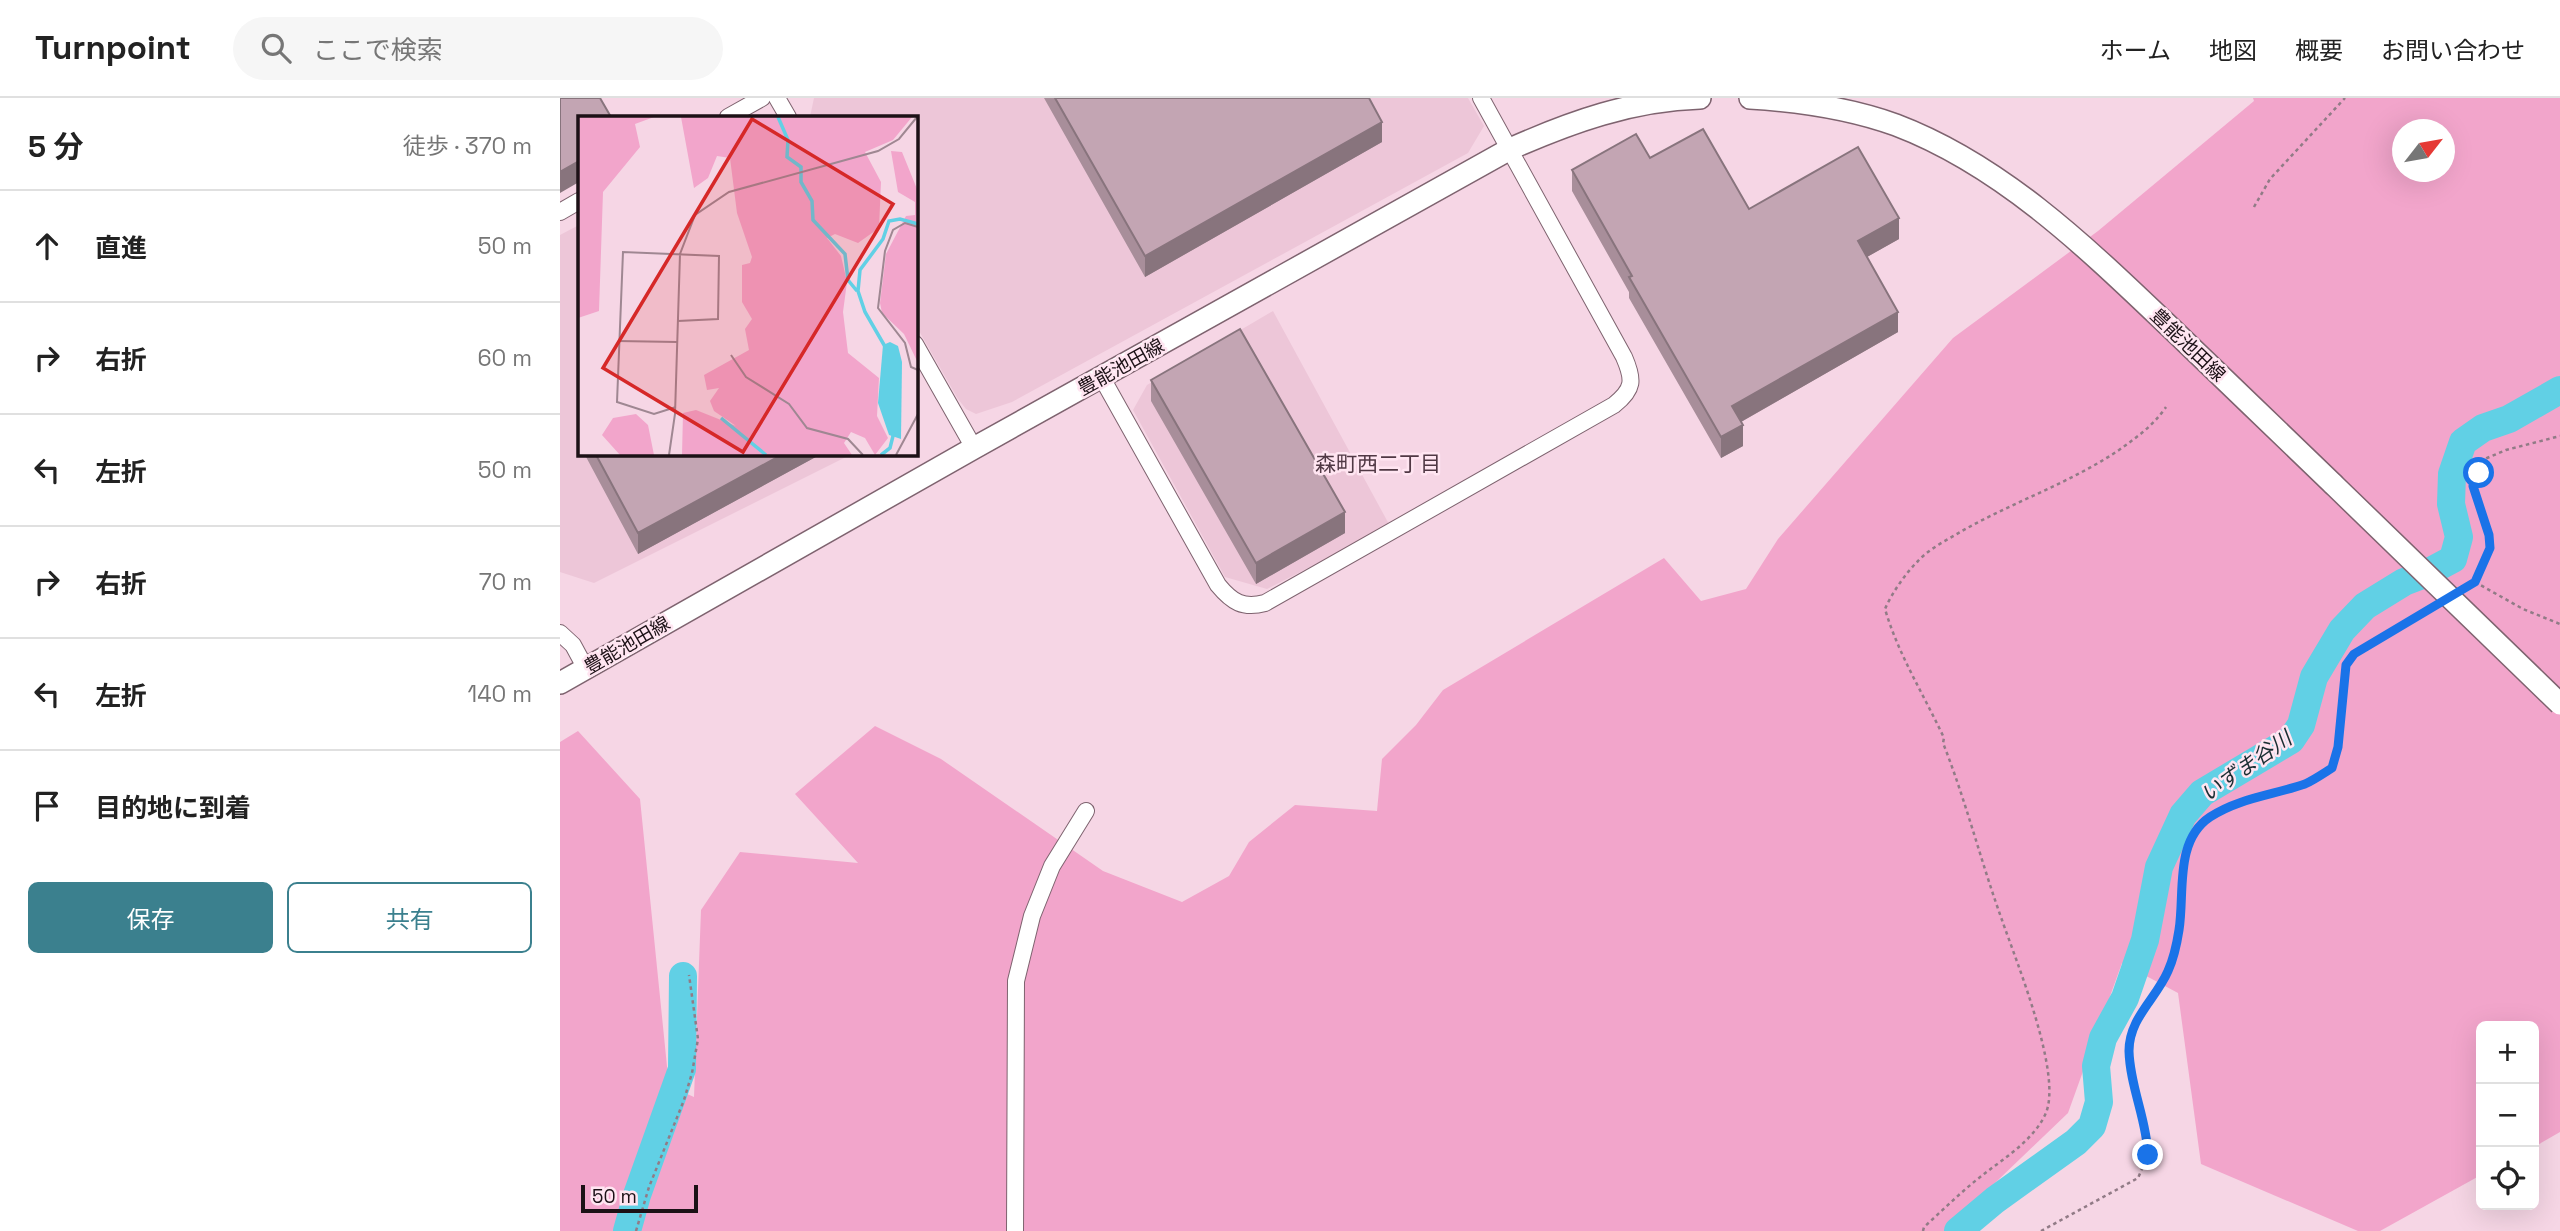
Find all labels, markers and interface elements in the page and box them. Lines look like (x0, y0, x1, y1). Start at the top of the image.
search box (233, 17, 723, 80)
text: Turnpoint (35, 27, 191, 69)
icon: search (257, 29, 295, 67)
text: ここで検索 (313, 33, 443, 67)
text: ホーム (2100, 35, 2171, 66)
text: 地図 (2209, 35, 2257, 66)
text: 概要 (2295, 35, 2343, 66)
text: お問い合わせ (2381, 35, 2525, 66)
inset map (578, 116, 917, 455)
north arrow (2392, 119, 2455, 182)
text: 5 分 (28, 127, 84, 166)
text: 徒歩 · 370 m (403, 131, 532, 161)
icon: ahead (28, 227, 66, 265)
text: 直進 (95, 231, 147, 265)
text: 50 m (478, 231, 532, 261)
street label: 豊能池田線 (2145, 303, 2231, 387)
street label: 豊能池田線 (1073, 333, 1169, 401)
icon: right (28, 339, 66, 377)
text: 右折 (95, 343, 147, 377)
text: 60 m (477, 343, 532, 373)
district label: 森町西二丁目 (1315, 450, 1441, 477)
icon: left (28, 451, 66, 489)
text: 左折 (95, 455, 147, 489)
text: 50 m (478, 455, 532, 485)
route start (2463, 457, 2494, 488)
icon: right (28, 563, 66, 601)
text: 右折 (95, 567, 147, 601)
text: 70 m (479, 567, 532, 597)
street label: 豊能池田線 (580, 610, 674, 680)
icon: left (28, 675, 66, 713)
text: 左折 (95, 679, 147, 713)
text: 140 m (468, 679, 532, 709)
water label: いずま谷川 (2195, 724, 2298, 807)
icon: arrive (28, 787, 66, 825)
text: 目的地に到着 (95, 791, 251, 825)
button: 保存 (28, 882, 273, 953)
button: 共有 (287, 882, 532, 953)
map controls (2476, 1021, 2539, 1210)
button: + (2476, 1021, 2539, 1084)
button: − (2476, 1084, 2539, 1147)
route end (2132, 1139, 2163, 1170)
button: locate (2476, 1147, 2539, 1210)
scale bar (581, 1182, 698, 1214)
text: 50 m (592, 1184, 637, 1209)

